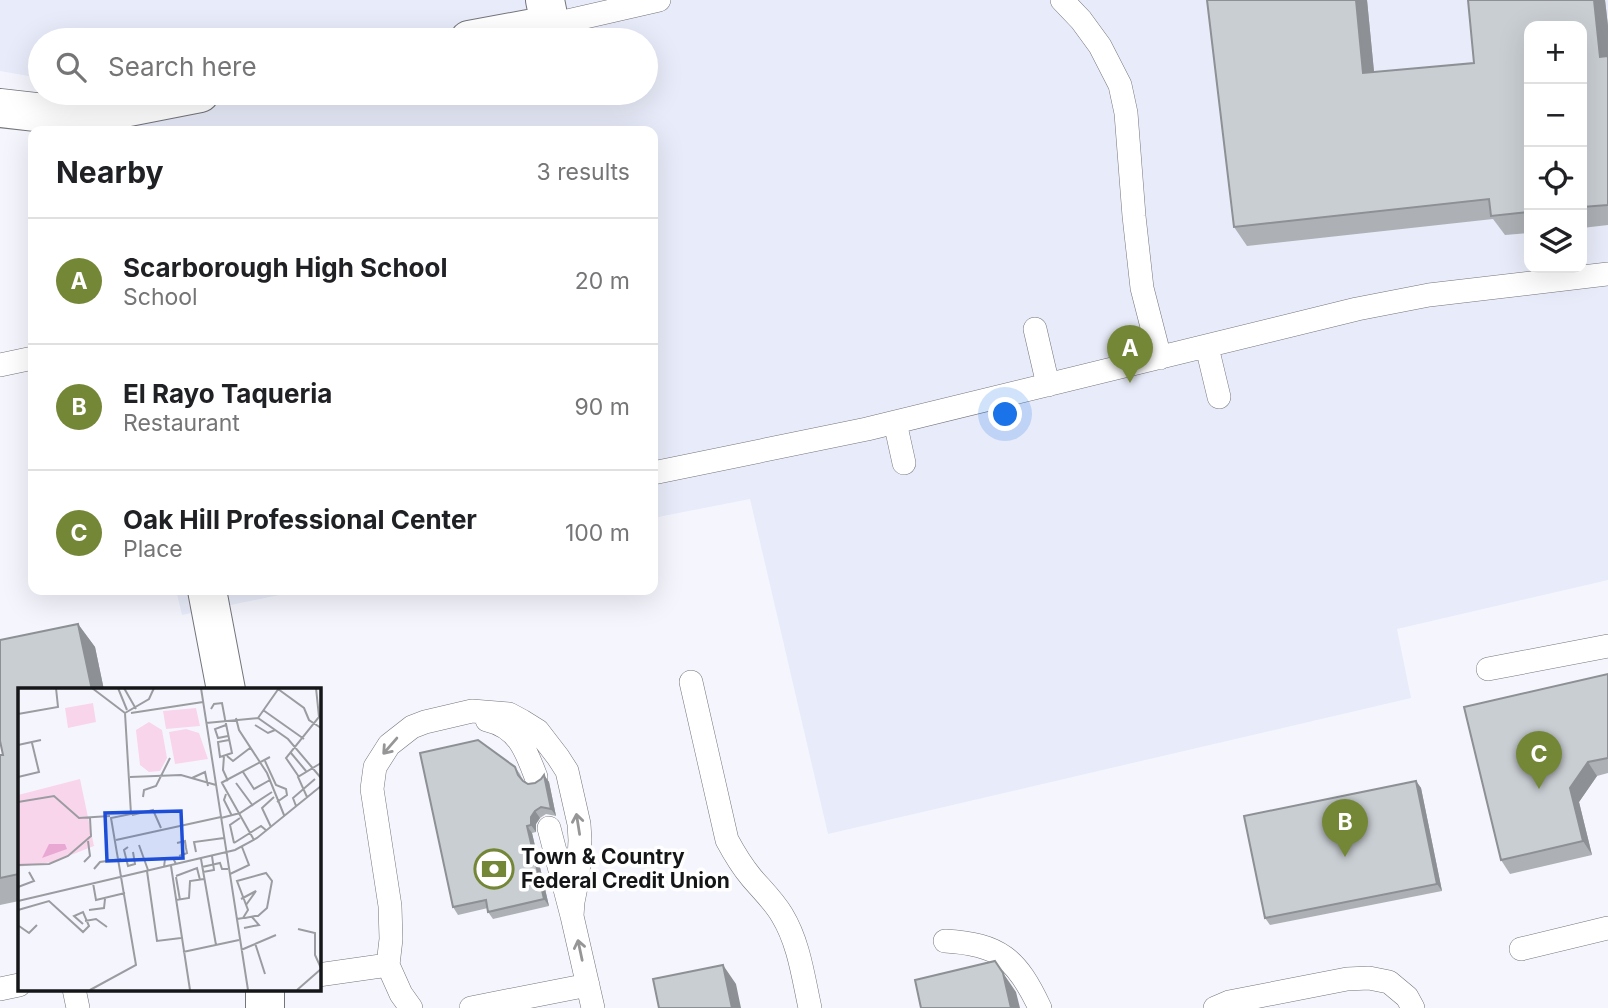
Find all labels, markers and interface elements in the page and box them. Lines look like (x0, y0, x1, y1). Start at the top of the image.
map controls (1524, 21, 1587, 273)
button: + (1524, 21, 1587, 84)
search box (28, 28, 658, 105)
icon: search (52, 48, 90, 86)
text: Search here (108, 51, 257, 82)
button: − (1524, 84, 1587, 147)
button: locate (1524, 147, 1587, 210)
text: Nearby (56, 154, 164, 190)
text: 3 results (537, 158, 630, 186)
button: layers (1524, 210, 1587, 273)
text: Scarborough High School (123, 252, 448, 283)
text: A (70, 267, 88, 295)
text: 20 m (575, 267, 630, 295)
text: School (123, 283, 198, 311)
pin: A (1107, 325, 1153, 383)
text: El Rayo Taqueria (123, 378, 332, 409)
text: B (71, 393, 87, 421)
text: 90 m (575, 393, 630, 421)
your location (988, 397, 1022, 431)
text: Restaurant (123, 409, 240, 437)
text: Oak Hill Professional Center (123, 504, 477, 535)
text: C (70, 519, 88, 547)
text: 100 m (565, 519, 630, 547)
text: Place (123, 535, 183, 563)
inset map (18, 688, 320, 990)
pin: C (1516, 731, 1562, 789)
one-way arrow (382, 737, 398, 755)
pin: B (1322, 799, 1368, 857)
one-way arrow (571, 813, 584, 836)
place label: Town & Country Federal Credit Union (521, 844, 730, 893)
bank icon: Town & Country Federal Credit Union (473, 848, 515, 890)
one-way arrow (573, 939, 586, 962)

